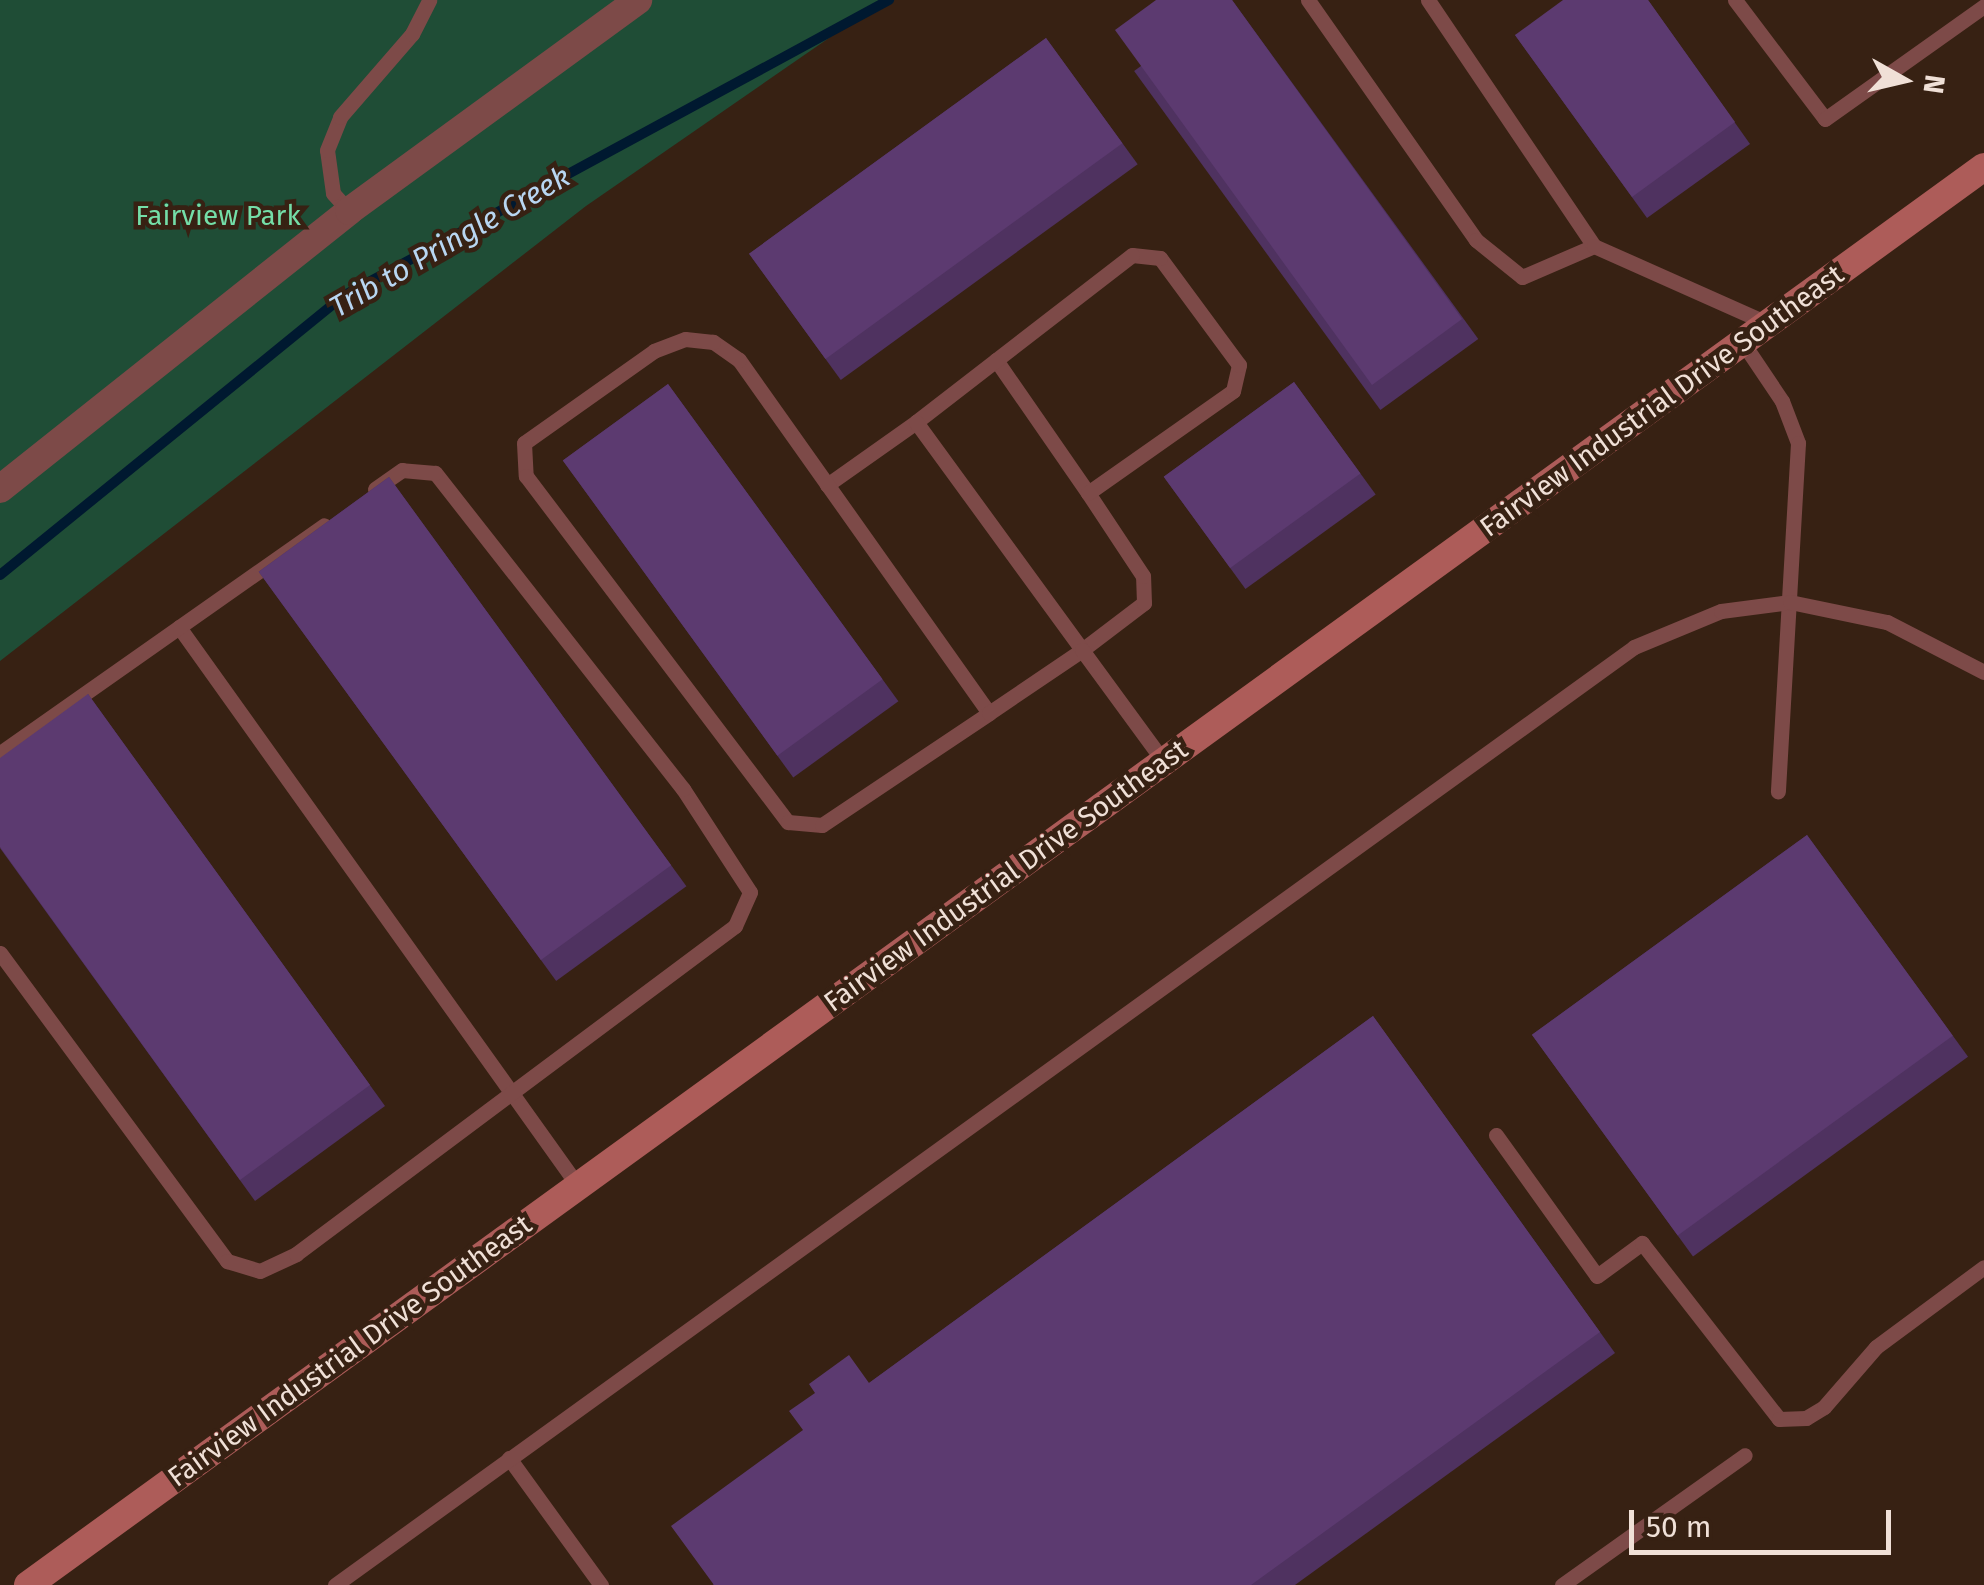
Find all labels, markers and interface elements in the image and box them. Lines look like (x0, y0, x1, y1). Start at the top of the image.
north arrow (1854, 30, 1954, 130)
text: N (1917, 73, 1952, 96)
water label: Trib to Pringle Creek (323, 159, 577, 325)
park label: Fairview Park (135, 199, 301, 233)
street label: Fairview Industrial Drive Southeast (1474, 258, 1850, 544)
street label: Fairview Industrial Drive Southeast (818, 733, 1194, 1019)
street label: Fairview Industrial Drive Southeast (162, 1208, 538, 1494)
scale bar (1634, 1490, 1896, 1552)
text: 50 m (1646, 1509, 1711, 1545)

